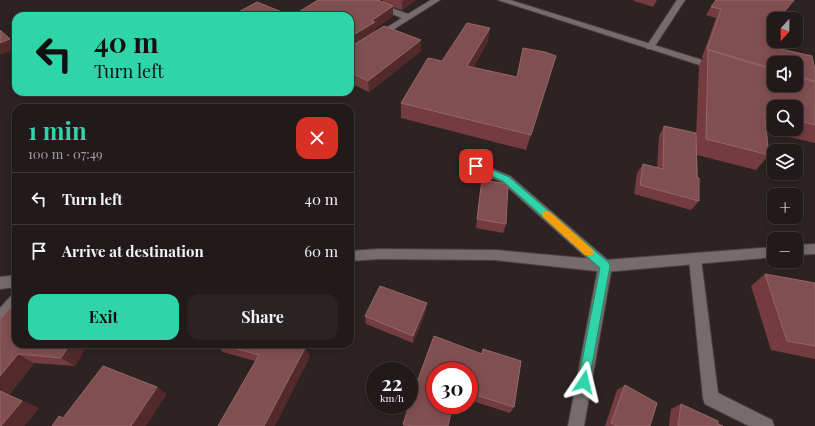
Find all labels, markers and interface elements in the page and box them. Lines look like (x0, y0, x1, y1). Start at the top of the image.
north arrow (767, 12, 803, 48)
map controls (767, 12, 803, 268)
text: 40 m (94, 23, 159, 60)
icon: left (28, 28, 80, 80)
button: sound (767, 56, 803, 92)
text: Turn left (94, 59, 164, 83)
button: search (767, 100, 803, 136)
text: 1 min (28, 114, 87, 146)
button: close (296, 117, 338, 159)
button: layers (767, 144, 803, 180)
text: 100 m · 07:49 (28, 145, 103, 162)
pin (459, 149, 493, 183)
icon: arrive (465, 155, 487, 177)
icon: left (28, 188, 50, 210)
button: + (767, 188, 803, 224)
text: Turn left (62, 189, 123, 209)
text: 40 m (305, 189, 338, 209)
button: − (767, 232, 803, 268)
icon: arrive (28, 240, 50, 262)
text: Arrive at destination (62, 241, 204, 261)
text: 60 m (304, 241, 338, 261)
button: Exit (28, 294, 179, 340)
button: Share (187, 294, 338, 340)
position arrow (563, 361, 605, 403)
speed limit sign: 30 (426, 362, 478, 414)
text: 22 (382, 369, 402, 396)
text: km/h (380, 391, 404, 405)

